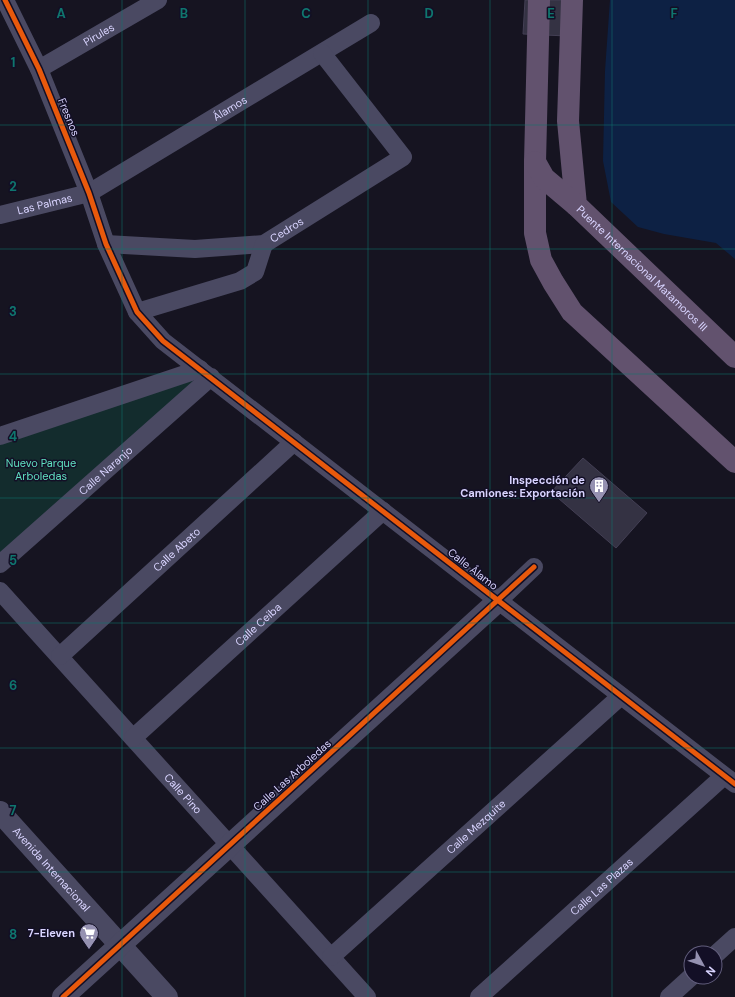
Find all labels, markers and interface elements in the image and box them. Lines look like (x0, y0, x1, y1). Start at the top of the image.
text: A (56, 5, 66, 22)
text: B (180, 5, 188, 22)
text: C (301, 5, 311, 22)
text: D (424, 5, 434, 22)
text: E (547, 5, 555, 22)
text: F (670, 5, 678, 22)
street label: Pirules (81, 20, 117, 49)
text: 1 (11, 54, 15, 71)
street label: Álamos (210, 92, 249, 124)
street label: Fresnos (55, 96, 83, 138)
text: 2 (9, 178, 17, 195)
street label: Las Palmas (16, 190, 74, 217)
street label: Puente Internacional Matamoros III (574, 202, 711, 334)
street label: Cedros (267, 214, 306, 246)
text: 3 (9, 303, 17, 320)
text: 4 (9, 428, 17, 445)
street label: Calle Naranjo (76, 443, 135, 498)
park label: Nuevo Parque Arboledas (6, 456, 76, 483)
place label: Inspección de Camiones: Exportación (460, 473, 585, 500)
building icon: Inspección de Camiones: Exportación (588, 475, 610, 503)
street label: Calle Abeto (150, 524, 203, 574)
street label: Calle Álamo (445, 545, 501, 593)
text: 5 (9, 552, 17, 569)
street label: Calle Ceiba (232, 600, 284, 649)
text: 6 (9, 677, 17, 694)
street label: Calle Las Arboledas (250, 736, 334, 814)
street label: Calle Pino (161, 770, 205, 817)
street label: Calle Mezquite (443, 796, 508, 857)
text: 7 (10, 802, 17, 819)
street label: Avenida Internacional (10, 824, 93, 914)
street label: Calle Las Plazas (567, 855, 636, 918)
supermarket icon: 7-Eleven (78, 922, 100, 950)
text: 8 (9, 926, 17, 943)
place label: 7-Eleven (28, 926, 75, 940)
north arrow (683, 945, 723, 985)
text: N (703, 964, 719, 979)

